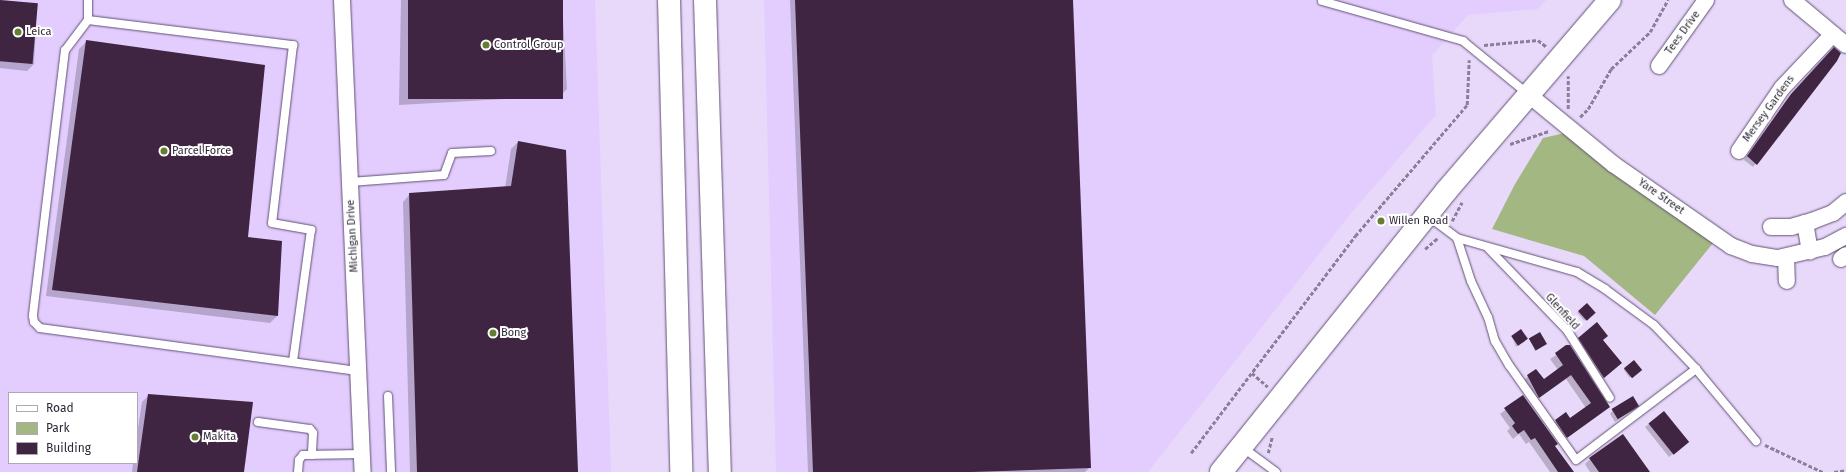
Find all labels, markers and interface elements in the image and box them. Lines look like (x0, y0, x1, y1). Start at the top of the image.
street label: Tees Drive (1663, 9, 1703, 57)
place label: Leica (26, 25, 51, 39)
marker: Leica (13, 27, 23, 37)
place label: Control Group (494, 38, 563, 52)
marker: Control Group (481, 40, 491, 50)
street label: Mersey Gardens (1740, 73, 1798, 145)
place label: Parcel Force (172, 144, 231, 158)
marker: Parcel Force (159, 146, 169, 156)
street label: Yare Street (1635, 176, 1687, 218)
street label: Michigan Drive (344, 199, 362, 273)
place label: Willen Road (1389, 214, 1448, 228)
marker: Willen Road (1376, 216, 1386, 226)
street label: Glenfield (1542, 291, 1582, 333)
place label: Bong (501, 326, 526, 340)
marker: Bong (488, 328, 498, 338)
legend (8, 392, 138, 464)
text: Road (46, 401, 74, 415)
text: Park (46, 421, 70, 435)
place label: Makita (203, 430, 236, 444)
marker: Makita (190, 432, 200, 442)
text: Building (46, 441, 91, 455)

